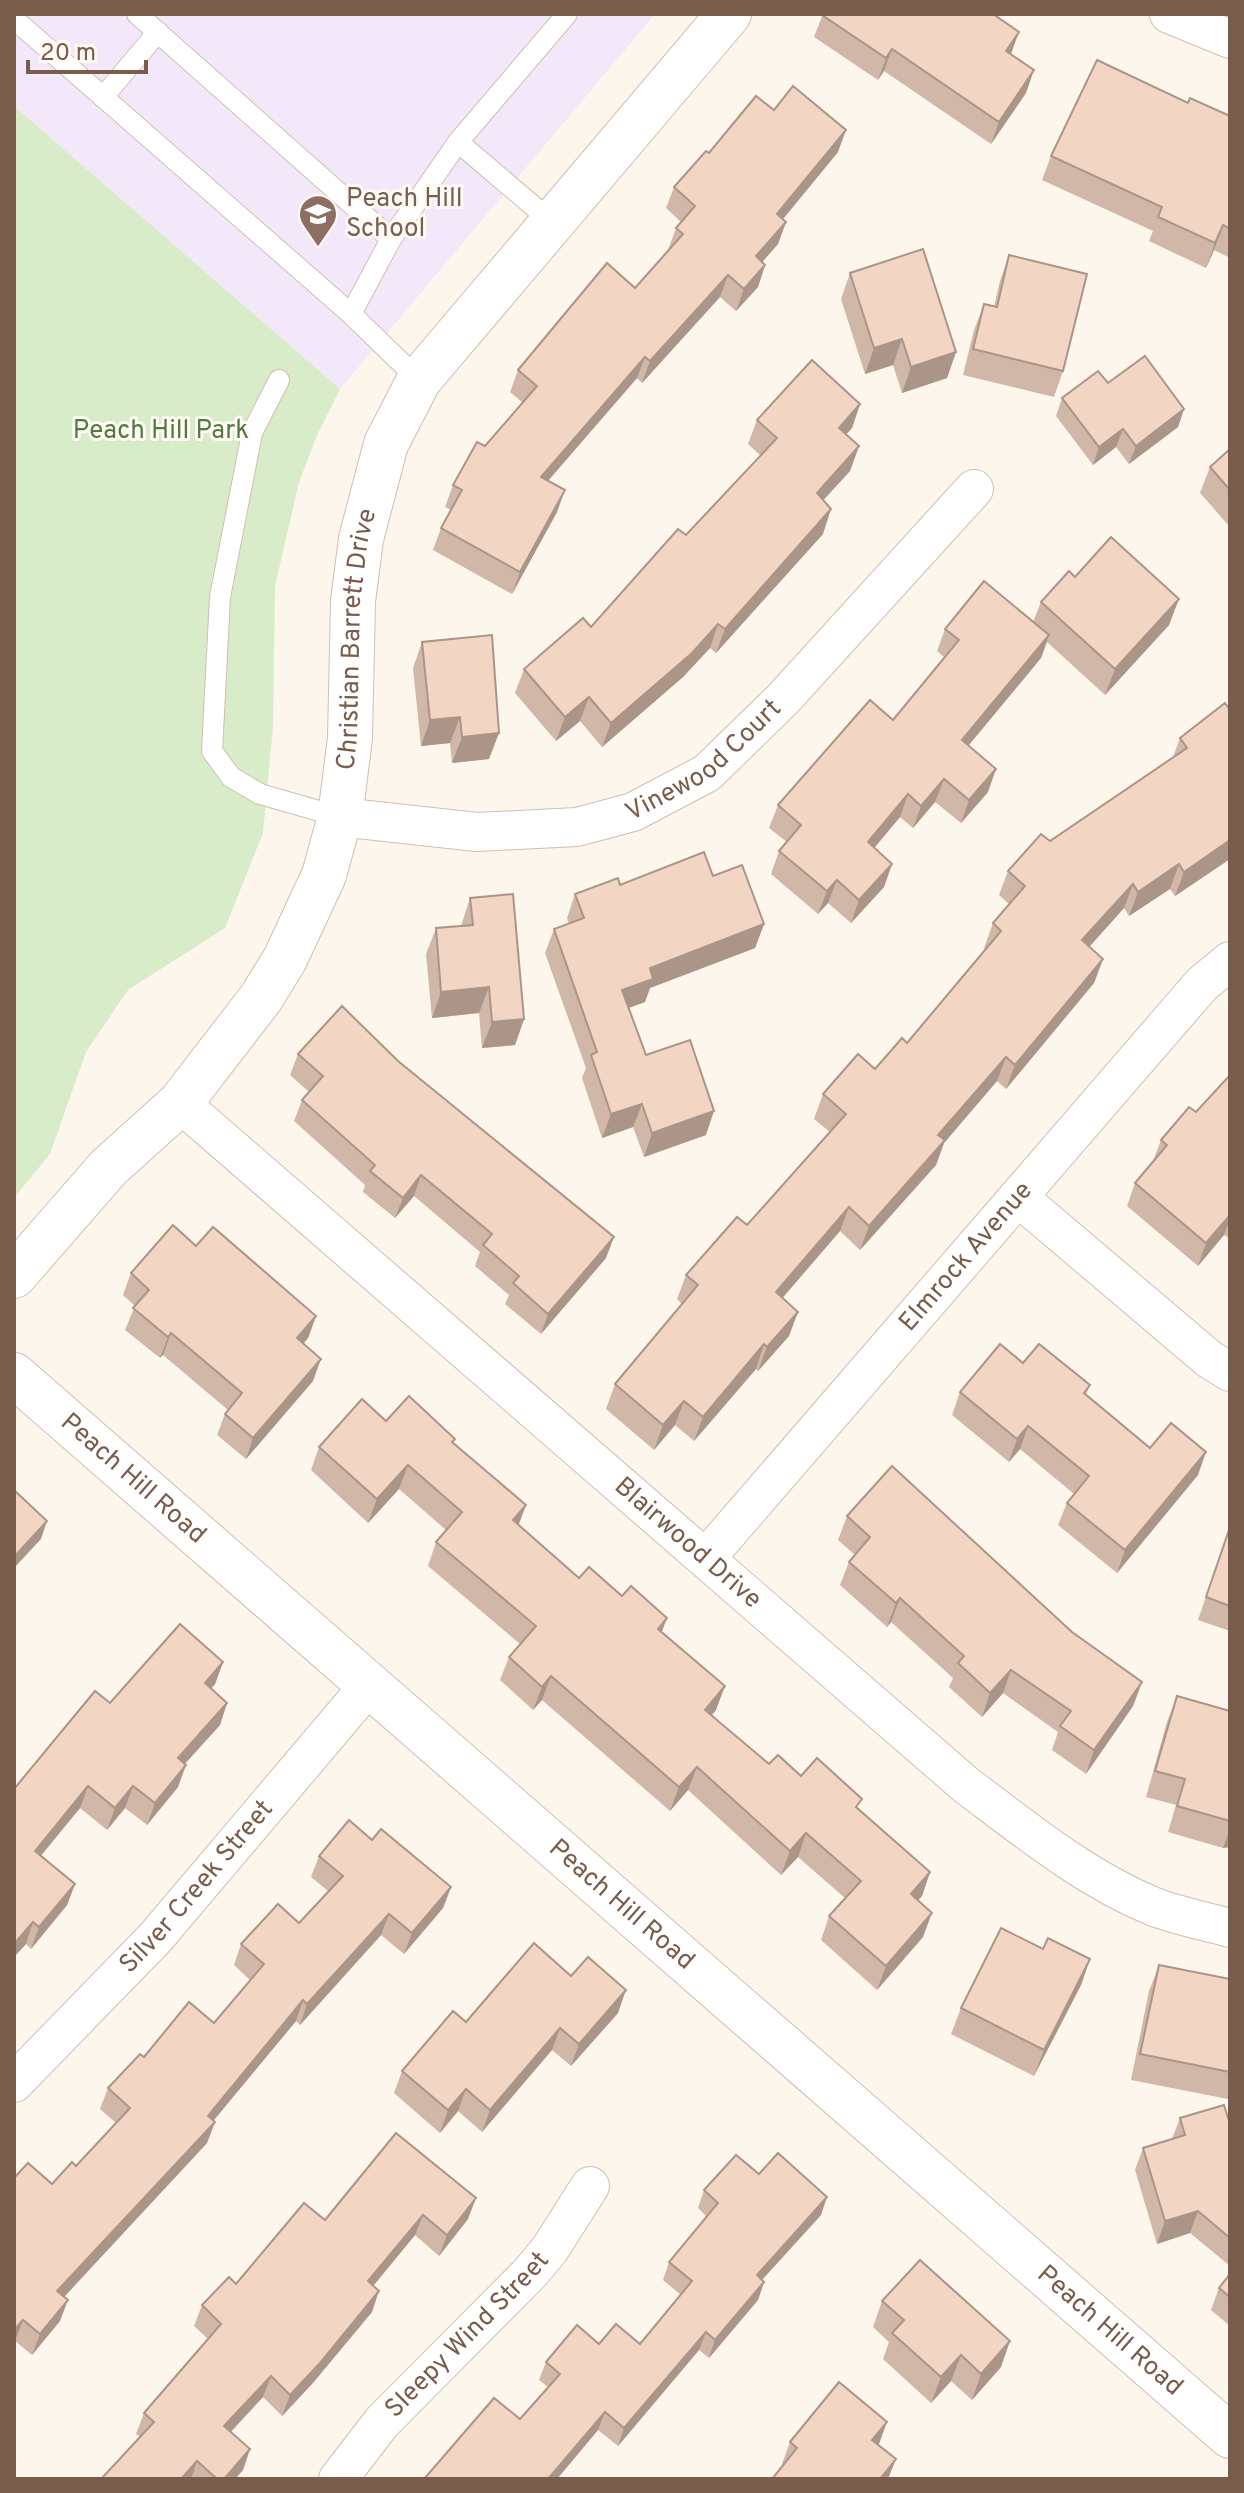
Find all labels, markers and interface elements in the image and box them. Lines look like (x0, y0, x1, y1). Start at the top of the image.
scale bar (28, 24, 146, 74)
text: 20 m (40, 39, 96, 69)
place label: Peach Hill School (346, 183, 463, 246)
school or university icon: Peach Hill School (297, 193, 339, 248)
park label: Peach Hill Park (73, 415, 249, 448)
street label: Christian Barrett Drive (330, 505, 385, 772)
street label: Vinewood Court (620, 693, 789, 829)
street label: Elmrock Avenue (892, 1175, 1040, 1339)
street label: Peach Hill Road (53, 1406, 213, 1551)
street label: Blairwood Drive (607, 1470, 768, 1616)
street label: Silver Creek Street (113, 1794, 281, 1981)
street label: Peach Hill Road (542, 1832, 701, 1977)
street label: Sleepy Wind Street (378, 2245, 557, 2425)
street label: Peach Hill Road (1030, 2258, 1189, 2404)

